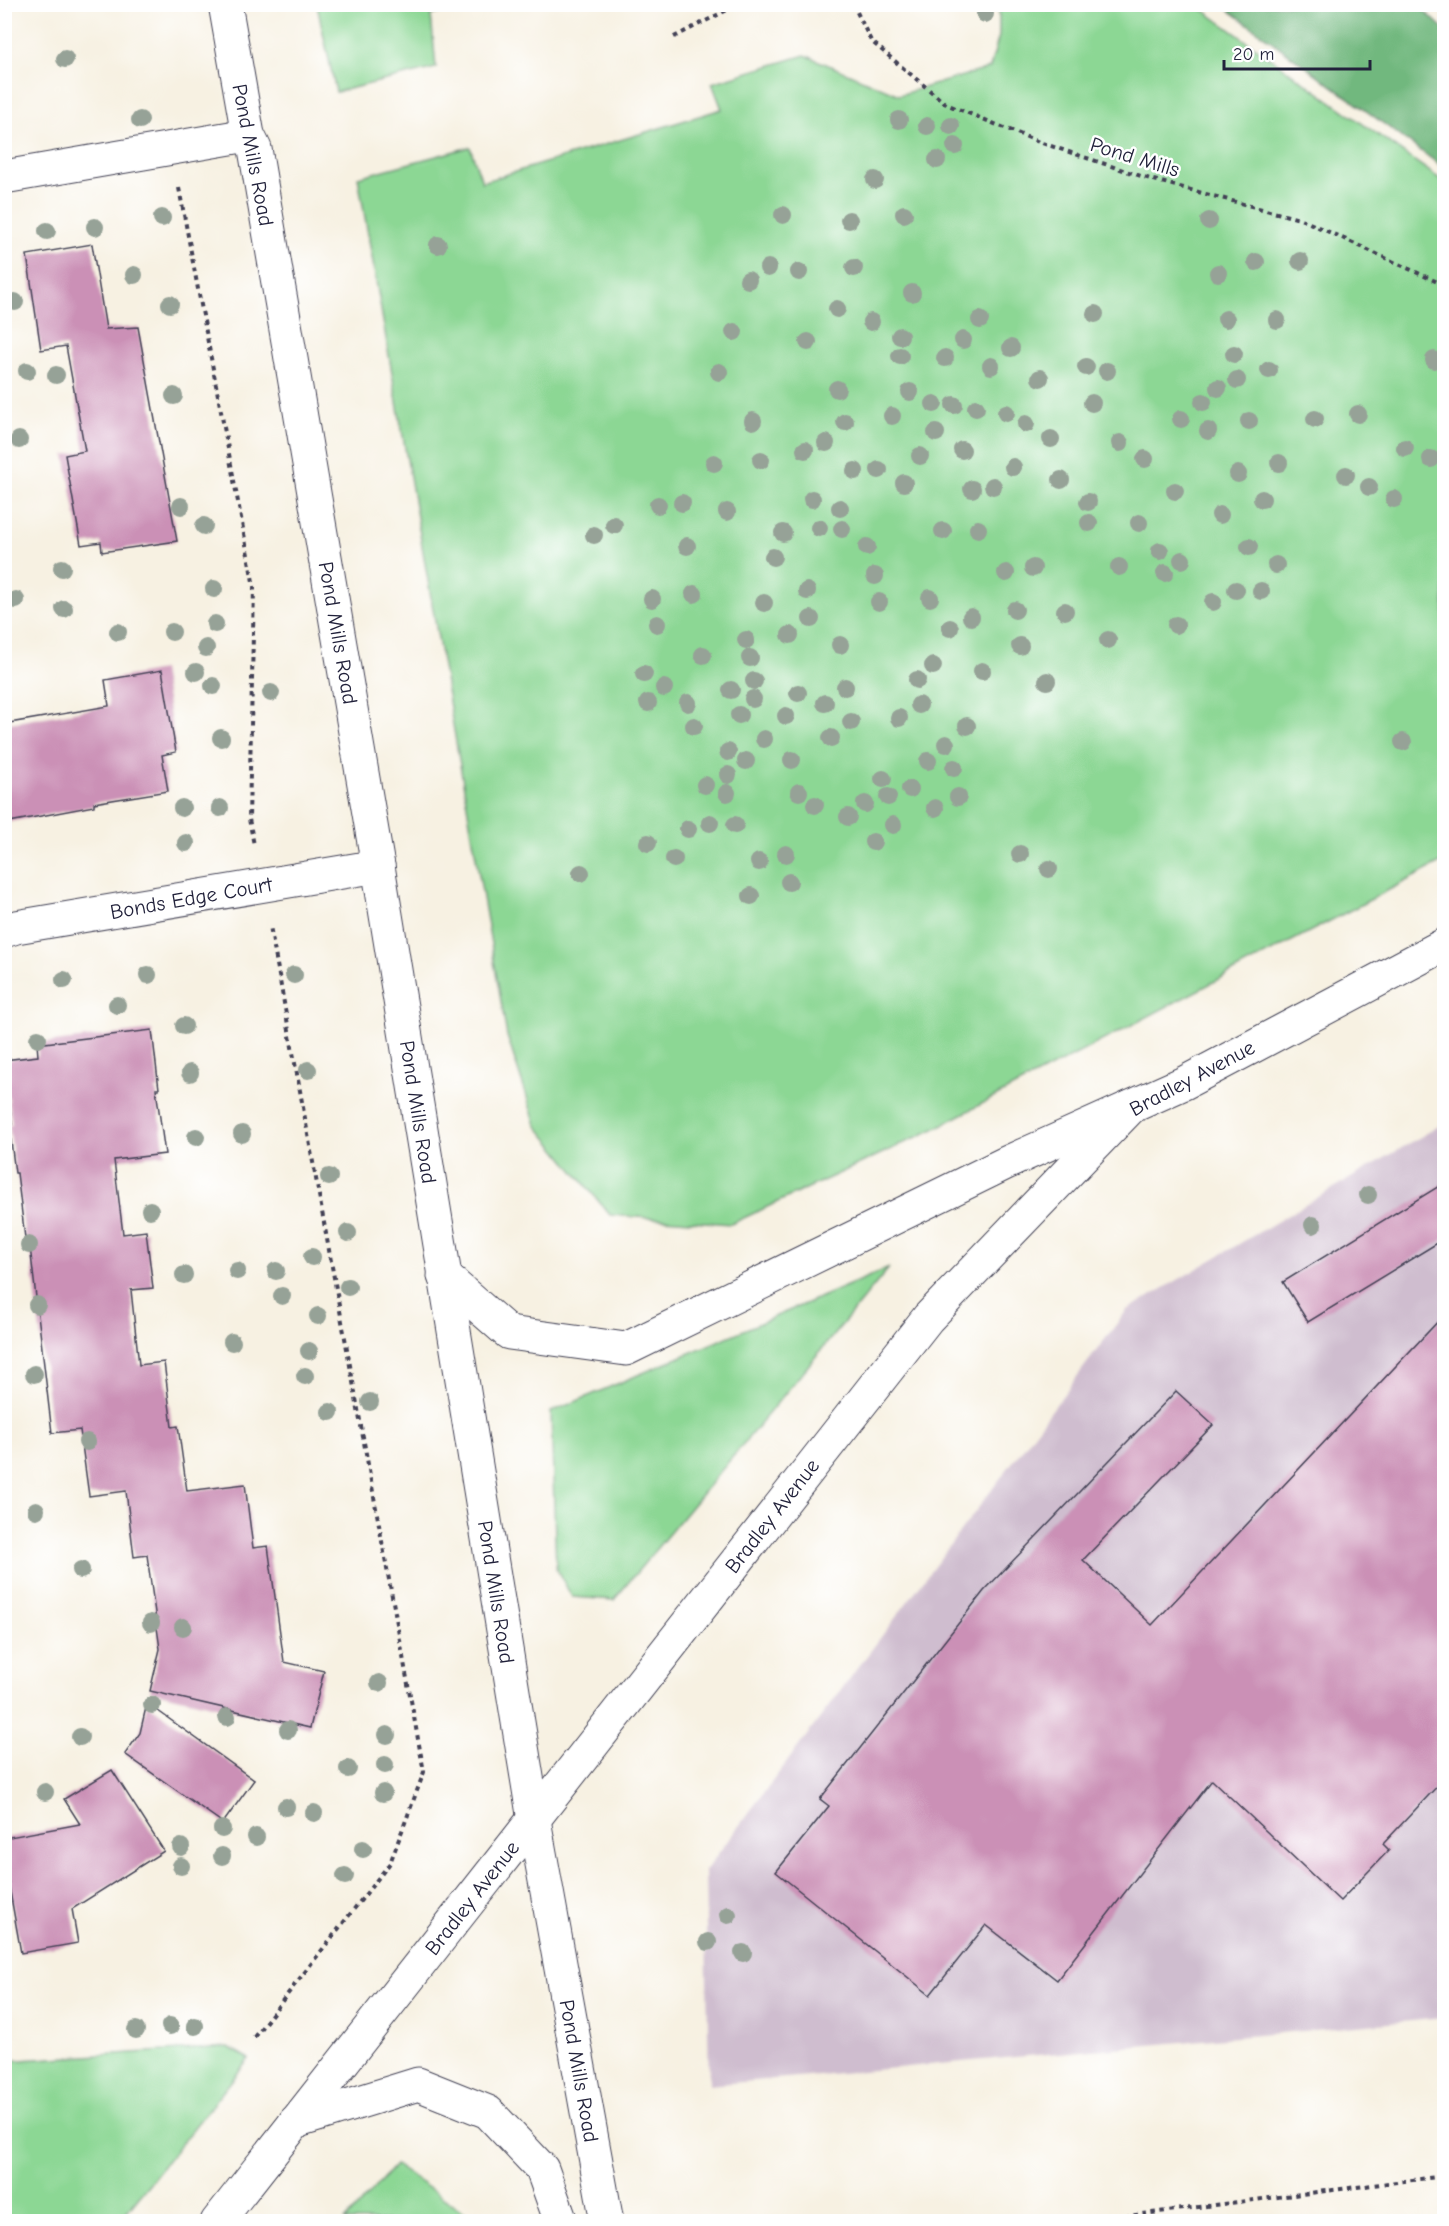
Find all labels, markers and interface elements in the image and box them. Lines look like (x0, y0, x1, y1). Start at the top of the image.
scale bar (1224, 33, 1370, 71)
text: 20 m (1233, 44, 1274, 65)
street label: Pond Mills Road (227, 82, 279, 228)
street label: Pond Mills (1087, 132, 1183, 182)
street label: Pond Mills Road (314, 560, 362, 706)
street label: Bonds Edge Court (108, 872, 275, 924)
street label: Bradley Avenue (1125, 1035, 1259, 1121)
street label: Pond Mills Road (395, 1039, 441, 1185)
street label: Bradley Avenue (720, 1454, 824, 1578)
street label: Pond Mills Road (473, 1519, 519, 1665)
street label: Bradley Avenue (420, 1836, 524, 1960)
street label: Pond Mills Road (555, 1998, 603, 2144)

